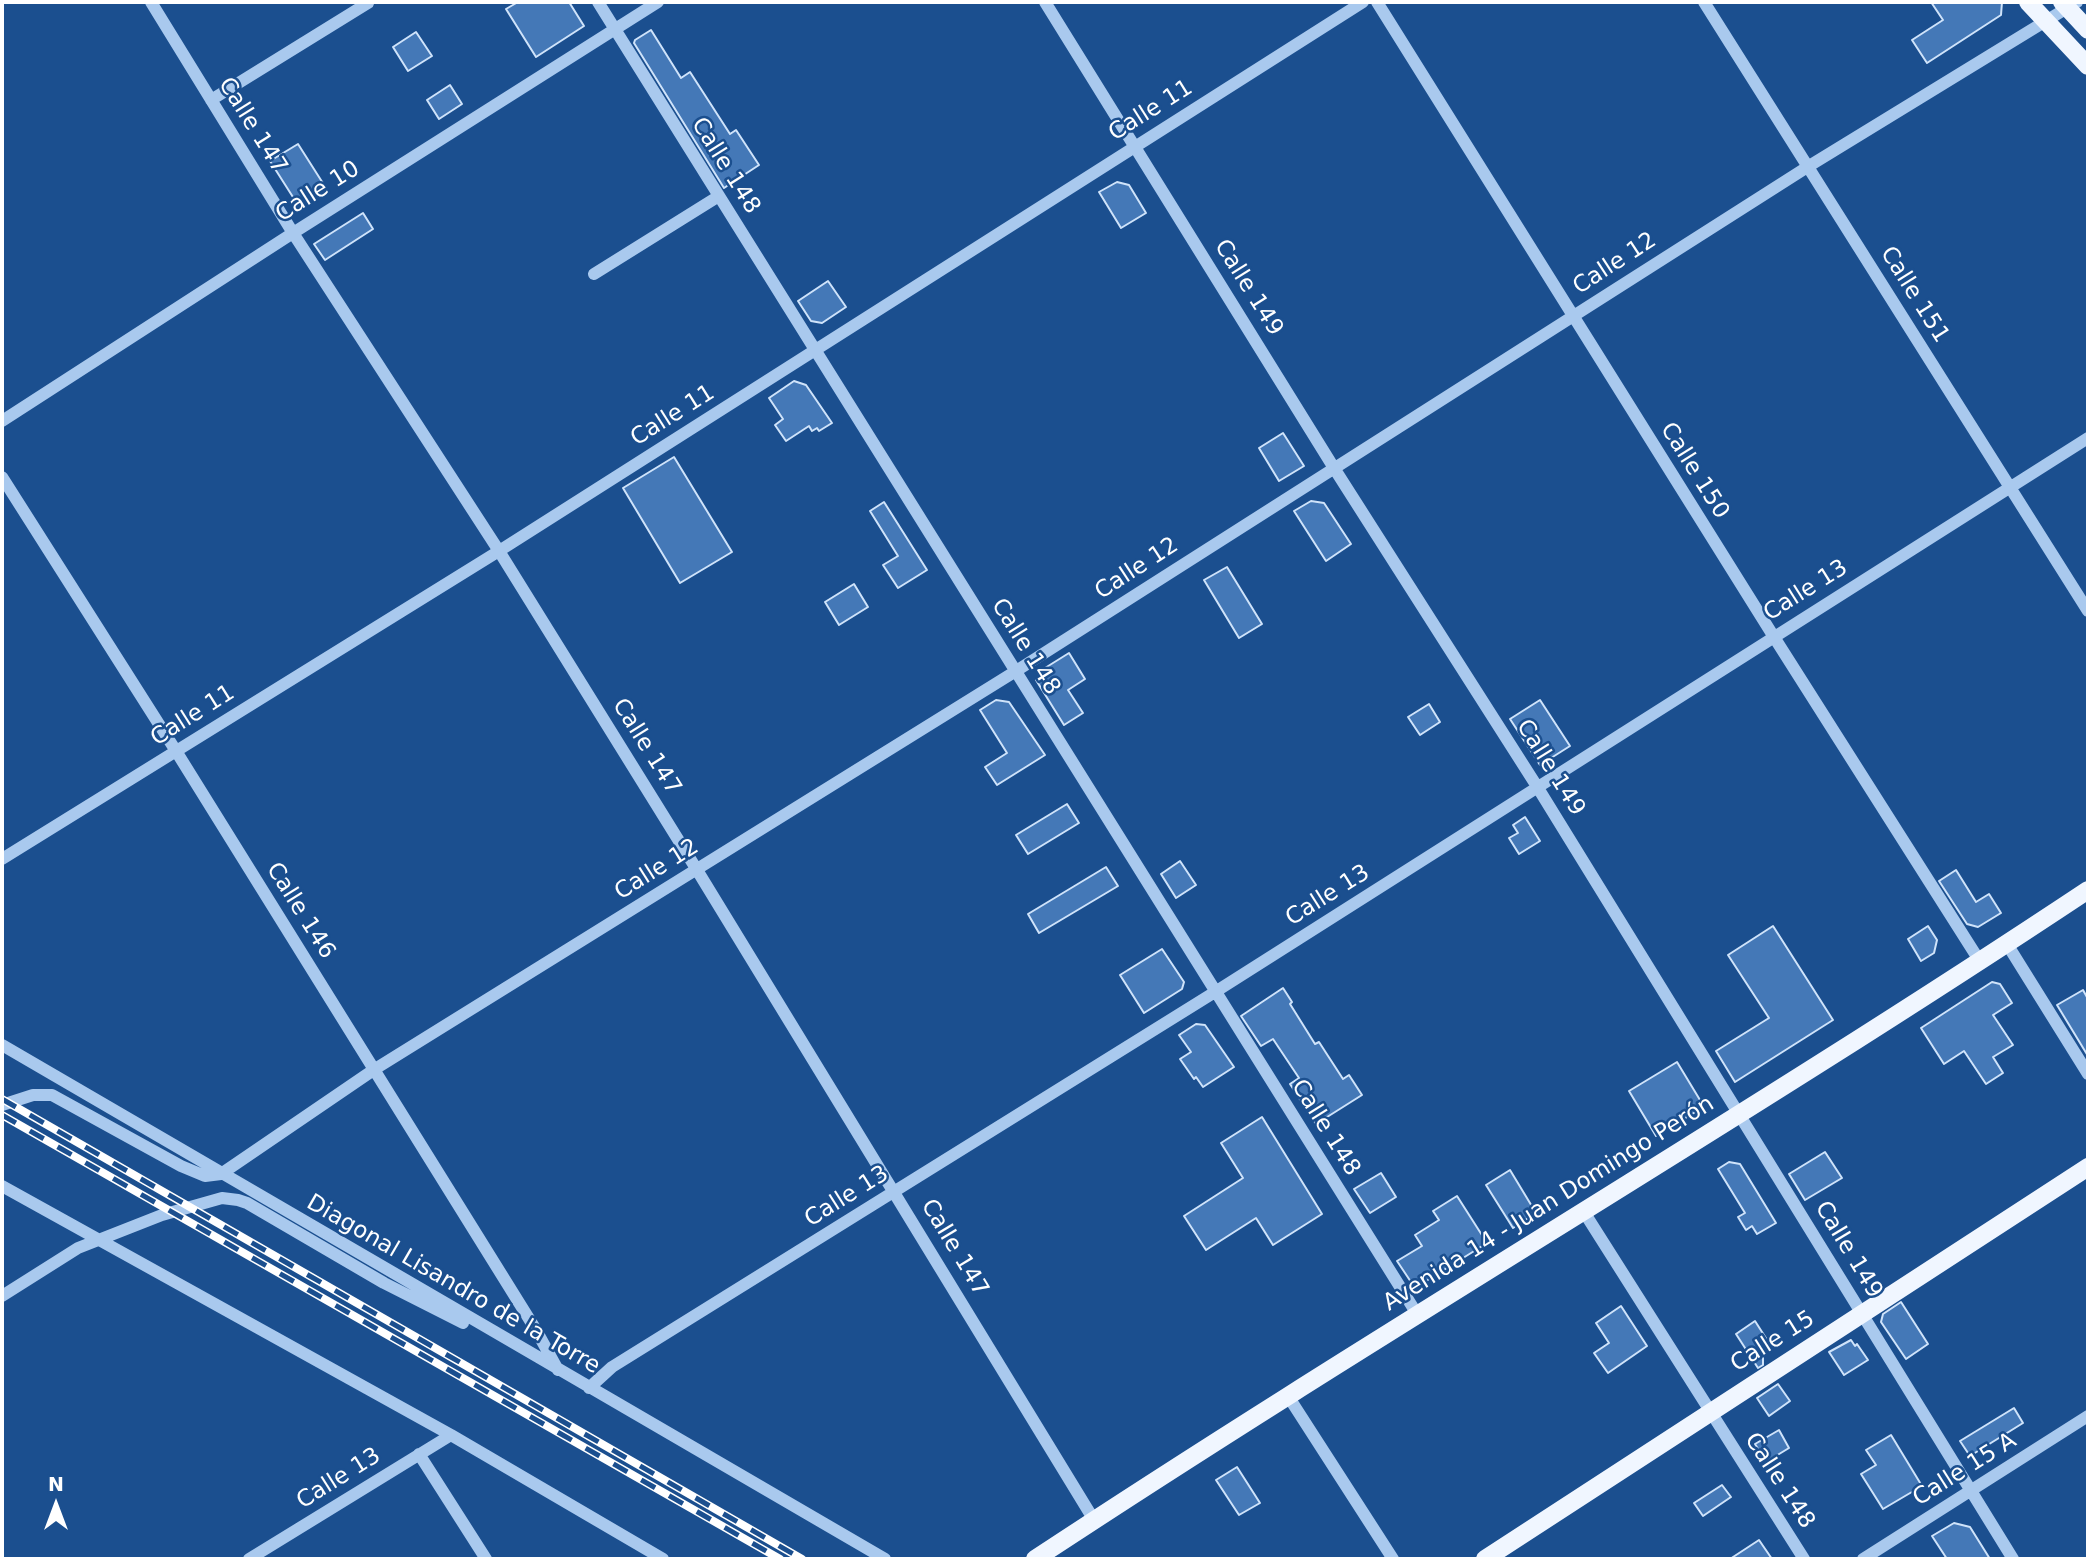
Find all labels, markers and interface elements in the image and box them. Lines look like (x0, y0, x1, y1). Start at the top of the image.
street label: Calle 147 (212, 73, 292, 179)
street label: Calle 11 (1104, 74, 1198, 148)
street label: Calle 148 (685, 113, 765, 219)
street label: Calle 10 (271, 155, 365, 229)
street label: Calle 12 (1568, 227, 1662, 301)
street label: Calle 149 (1208, 235, 1288, 341)
street label: Calle 151 (1874, 242, 1954, 348)
street label: Calle 11 (626, 379, 720, 453)
street label: Calle 150 (1654, 418, 1734, 524)
street label: Calle 12 (1090, 532, 1184, 606)
street label: Calle 13 (1759, 554, 1853, 628)
street label: Calle 148 (985, 594, 1065, 700)
street label: Calle 11 (146, 679, 240, 753)
street label: Calle 147 (606, 694, 686, 800)
street label: Calle 149 (1510, 715, 1590, 821)
street label: Calle 12 (610, 833, 704, 907)
street label: Calle 146 (260, 858, 340, 964)
street label: Calle 13 (1281, 859, 1375, 933)
street label: Calle 148 (1285, 1075, 1365, 1181)
street label: Avenida 14 - Juan Domingo Perón (1379, 1090, 1719, 1318)
street label: Calle 13 (800, 1160, 894, 1234)
street label: Diagonal Lisandro de la Torre (301, 1189, 605, 1381)
street label: Calle 147 (914, 1194, 994, 1302)
street label: Calle 149 (1808, 1196, 1888, 1304)
street label: Calle 15 (1726, 1305, 1820, 1379)
street label: Calle 15 A (1908, 1427, 2022, 1513)
street label: Calle 148 (1738, 1428, 1820, 1534)
street label: Calle 13 (292, 1442, 386, 1516)
north arrow (21, 1470, 91, 1540)
text: N (48, 1473, 64, 1495)

